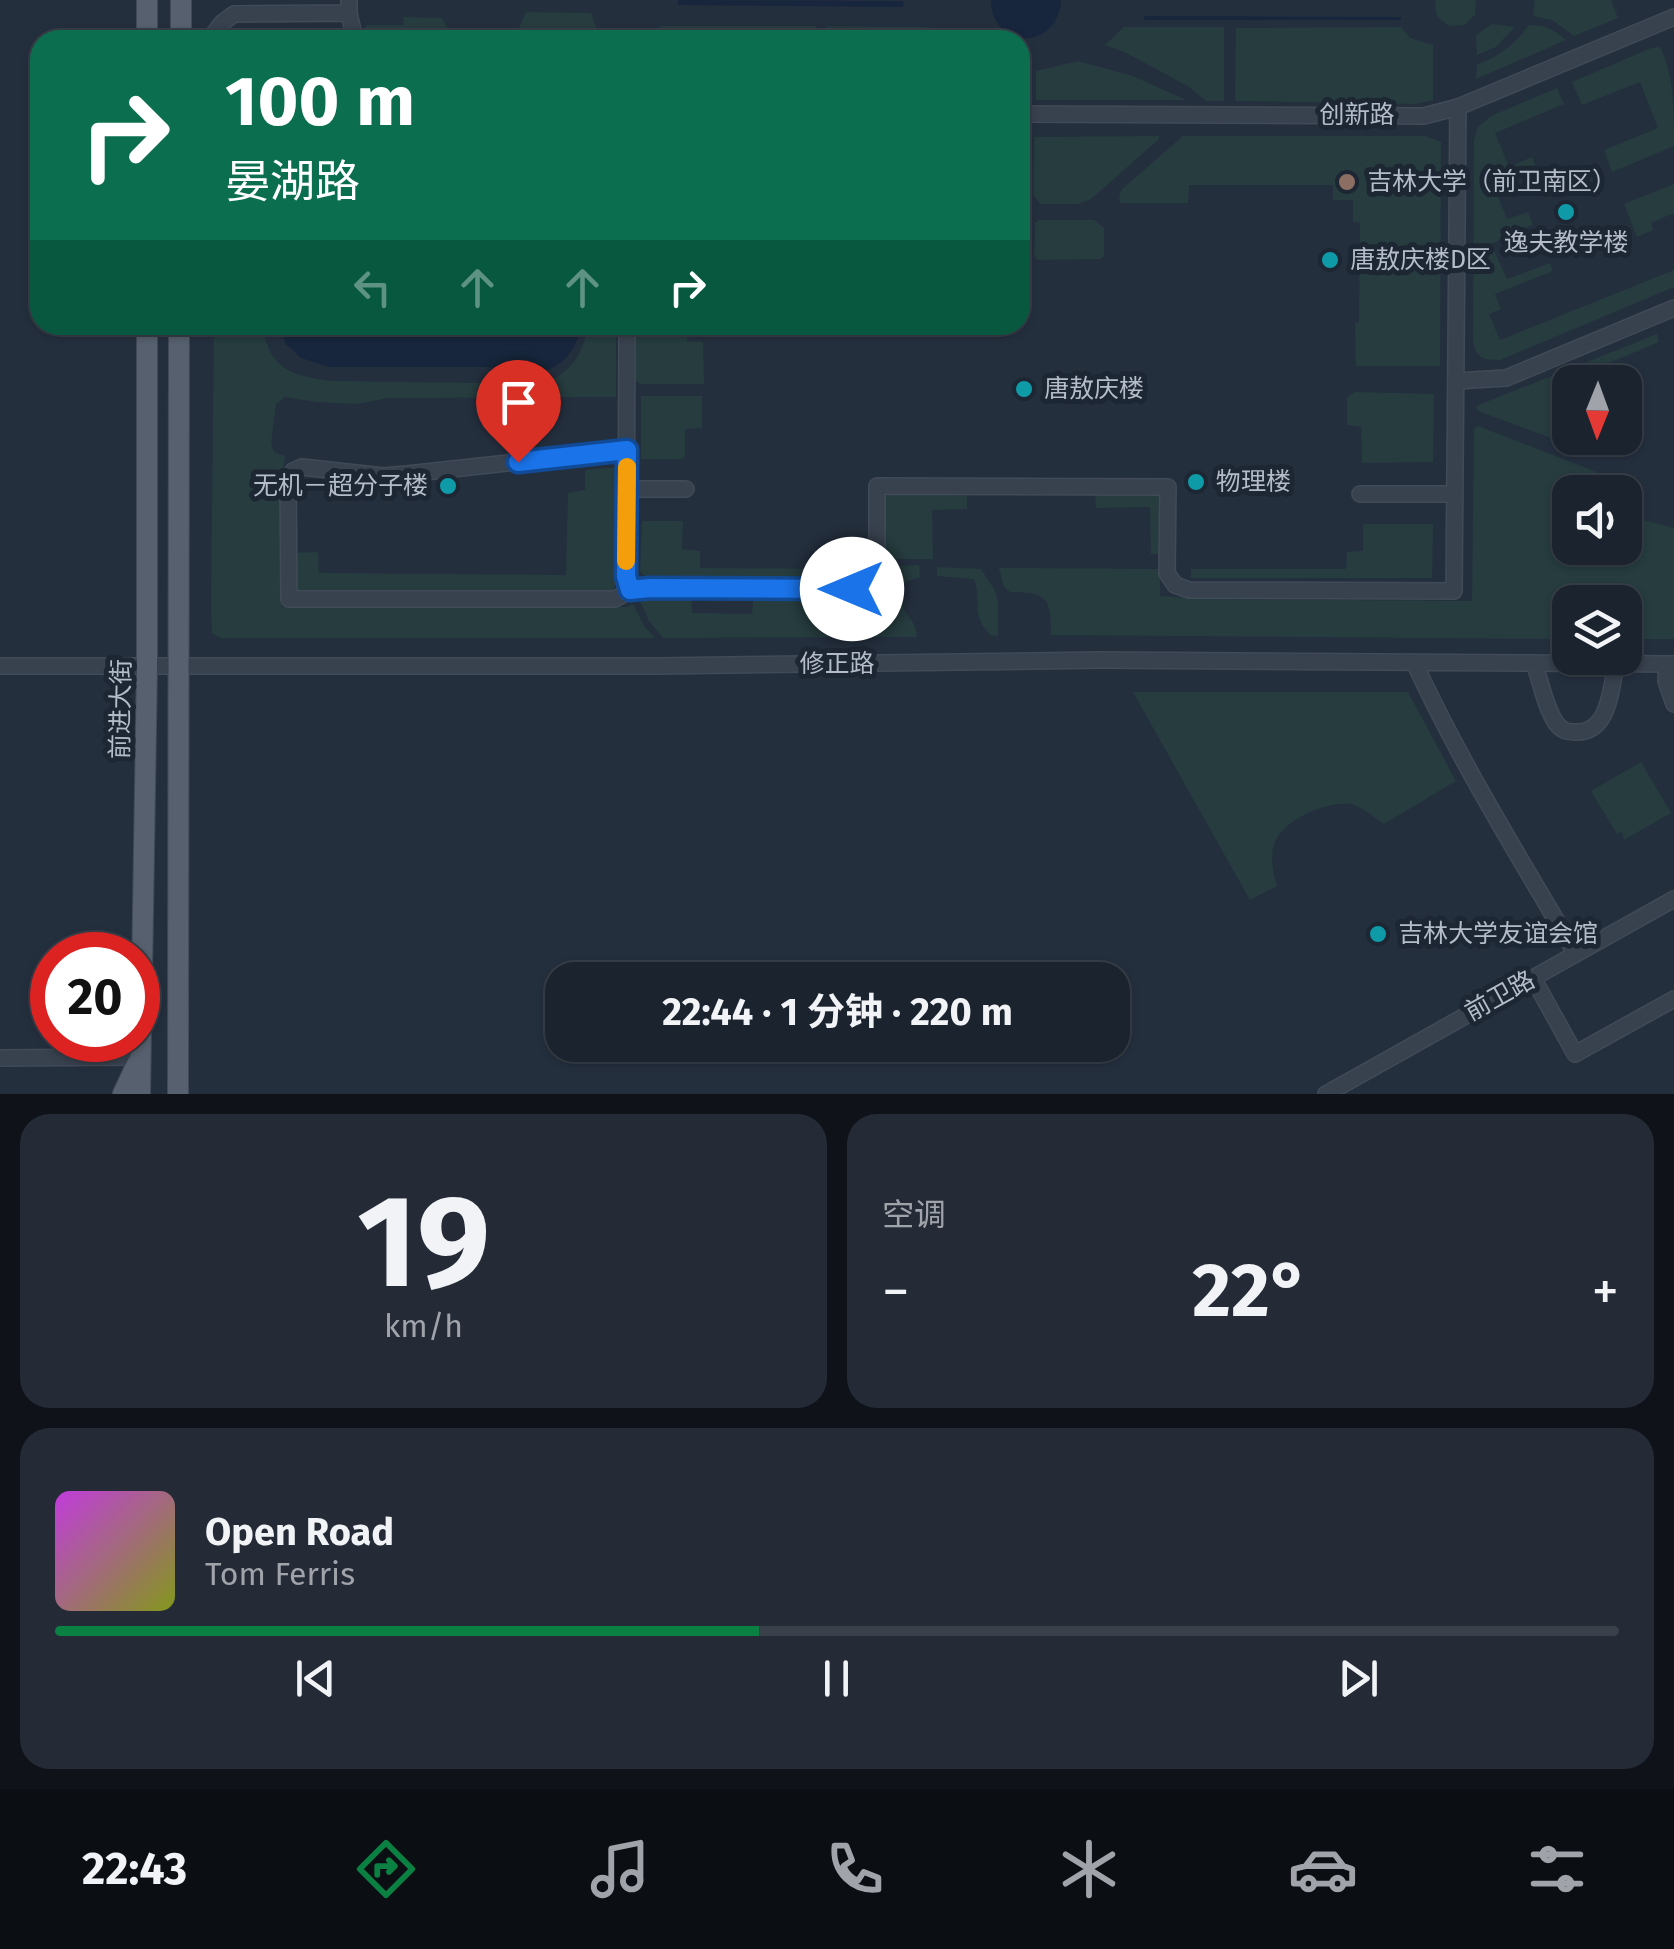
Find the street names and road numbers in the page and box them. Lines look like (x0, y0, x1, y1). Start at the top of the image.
street label: 创新路 (1319, 100, 1395, 130)
street label: 修正路 (799, 649, 875, 679)
street label: 前进大街 (105, 659, 137, 759)
street label: 前卫路 (1460, 965, 1540, 1027)

